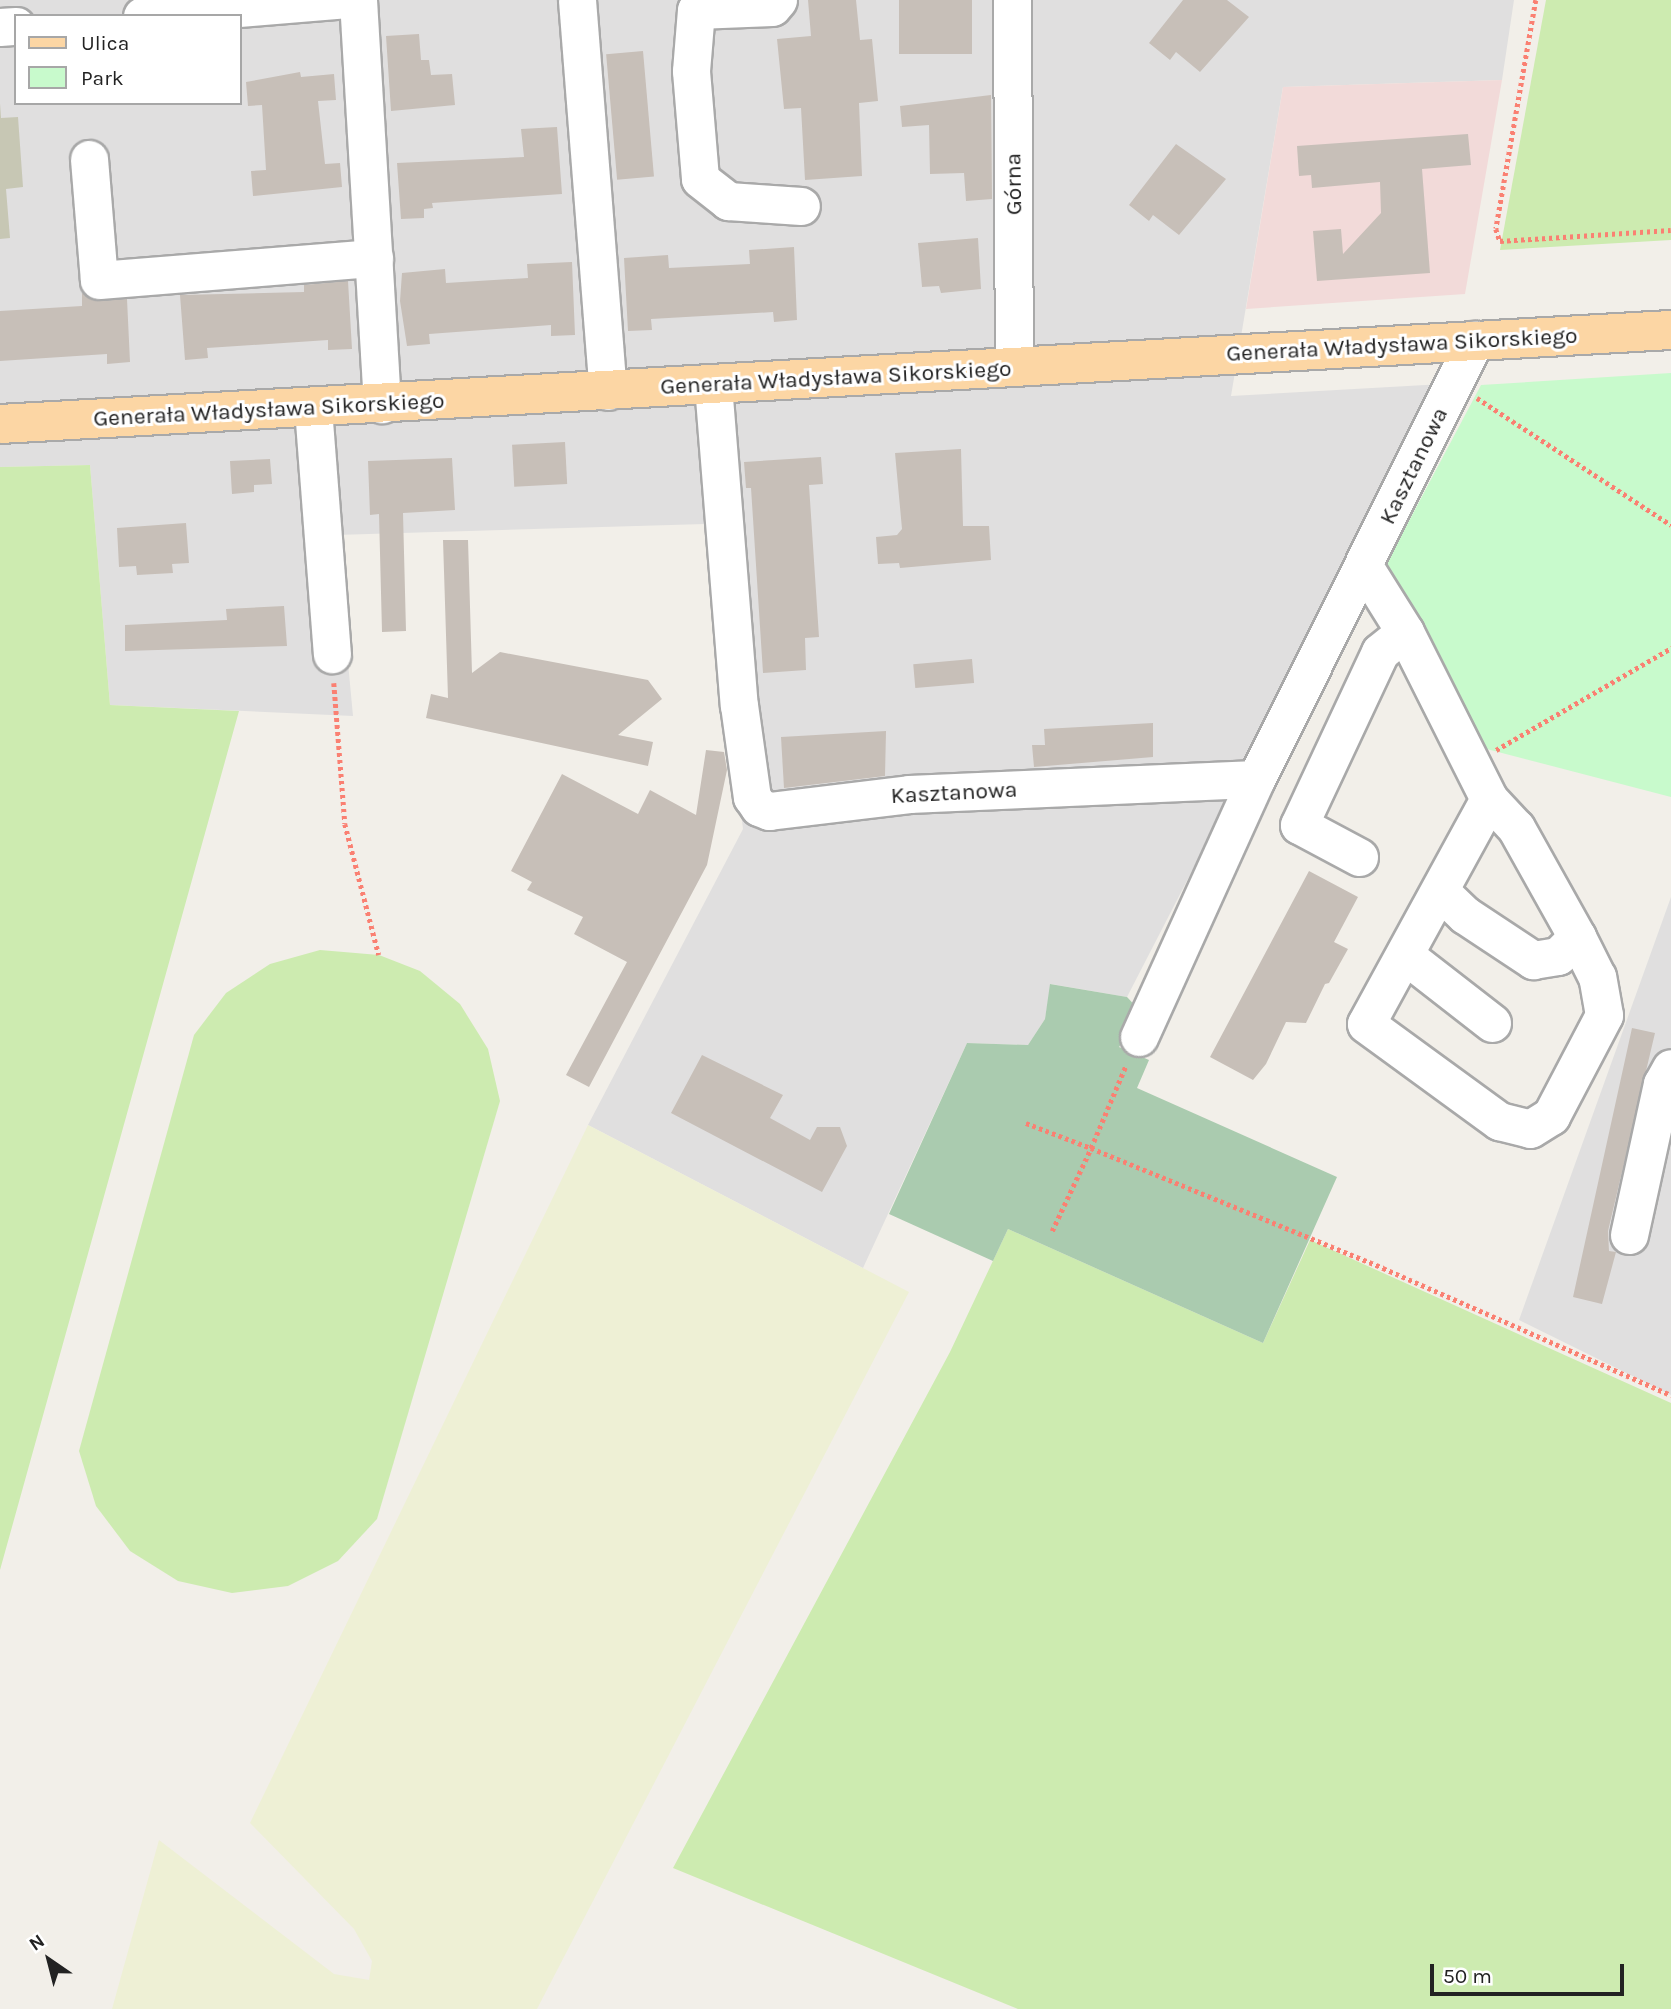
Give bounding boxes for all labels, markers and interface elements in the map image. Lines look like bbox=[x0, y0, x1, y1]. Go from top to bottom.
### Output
legend bbox=[14, 14, 242, 105]
text: Ulica bbox=[81, 31, 129, 55]
text: Park bbox=[81, 66, 124, 90]
street label: Górna bbox=[1000, 153, 1028, 215]
street label: Generała Władysława Sikorskiego bbox=[1226, 322, 1578, 368]
street label: Generała Władysława Sikorskiego bbox=[660, 355, 1012, 401]
street label: Generała Władysława Sikorskiego bbox=[93, 387, 445, 433]
street label: Kasztanowa bbox=[1374, 403, 1454, 529]
street label: Kasztanowa bbox=[890, 776, 1018, 810]
north arrow bbox=[14, 1925, 84, 1995]
text: N bbox=[25, 1930, 49, 1956]
scale bar bbox=[1433, 1950, 1627, 1994]
text: 50 m bbox=[1443, 1964, 1492, 1988]

